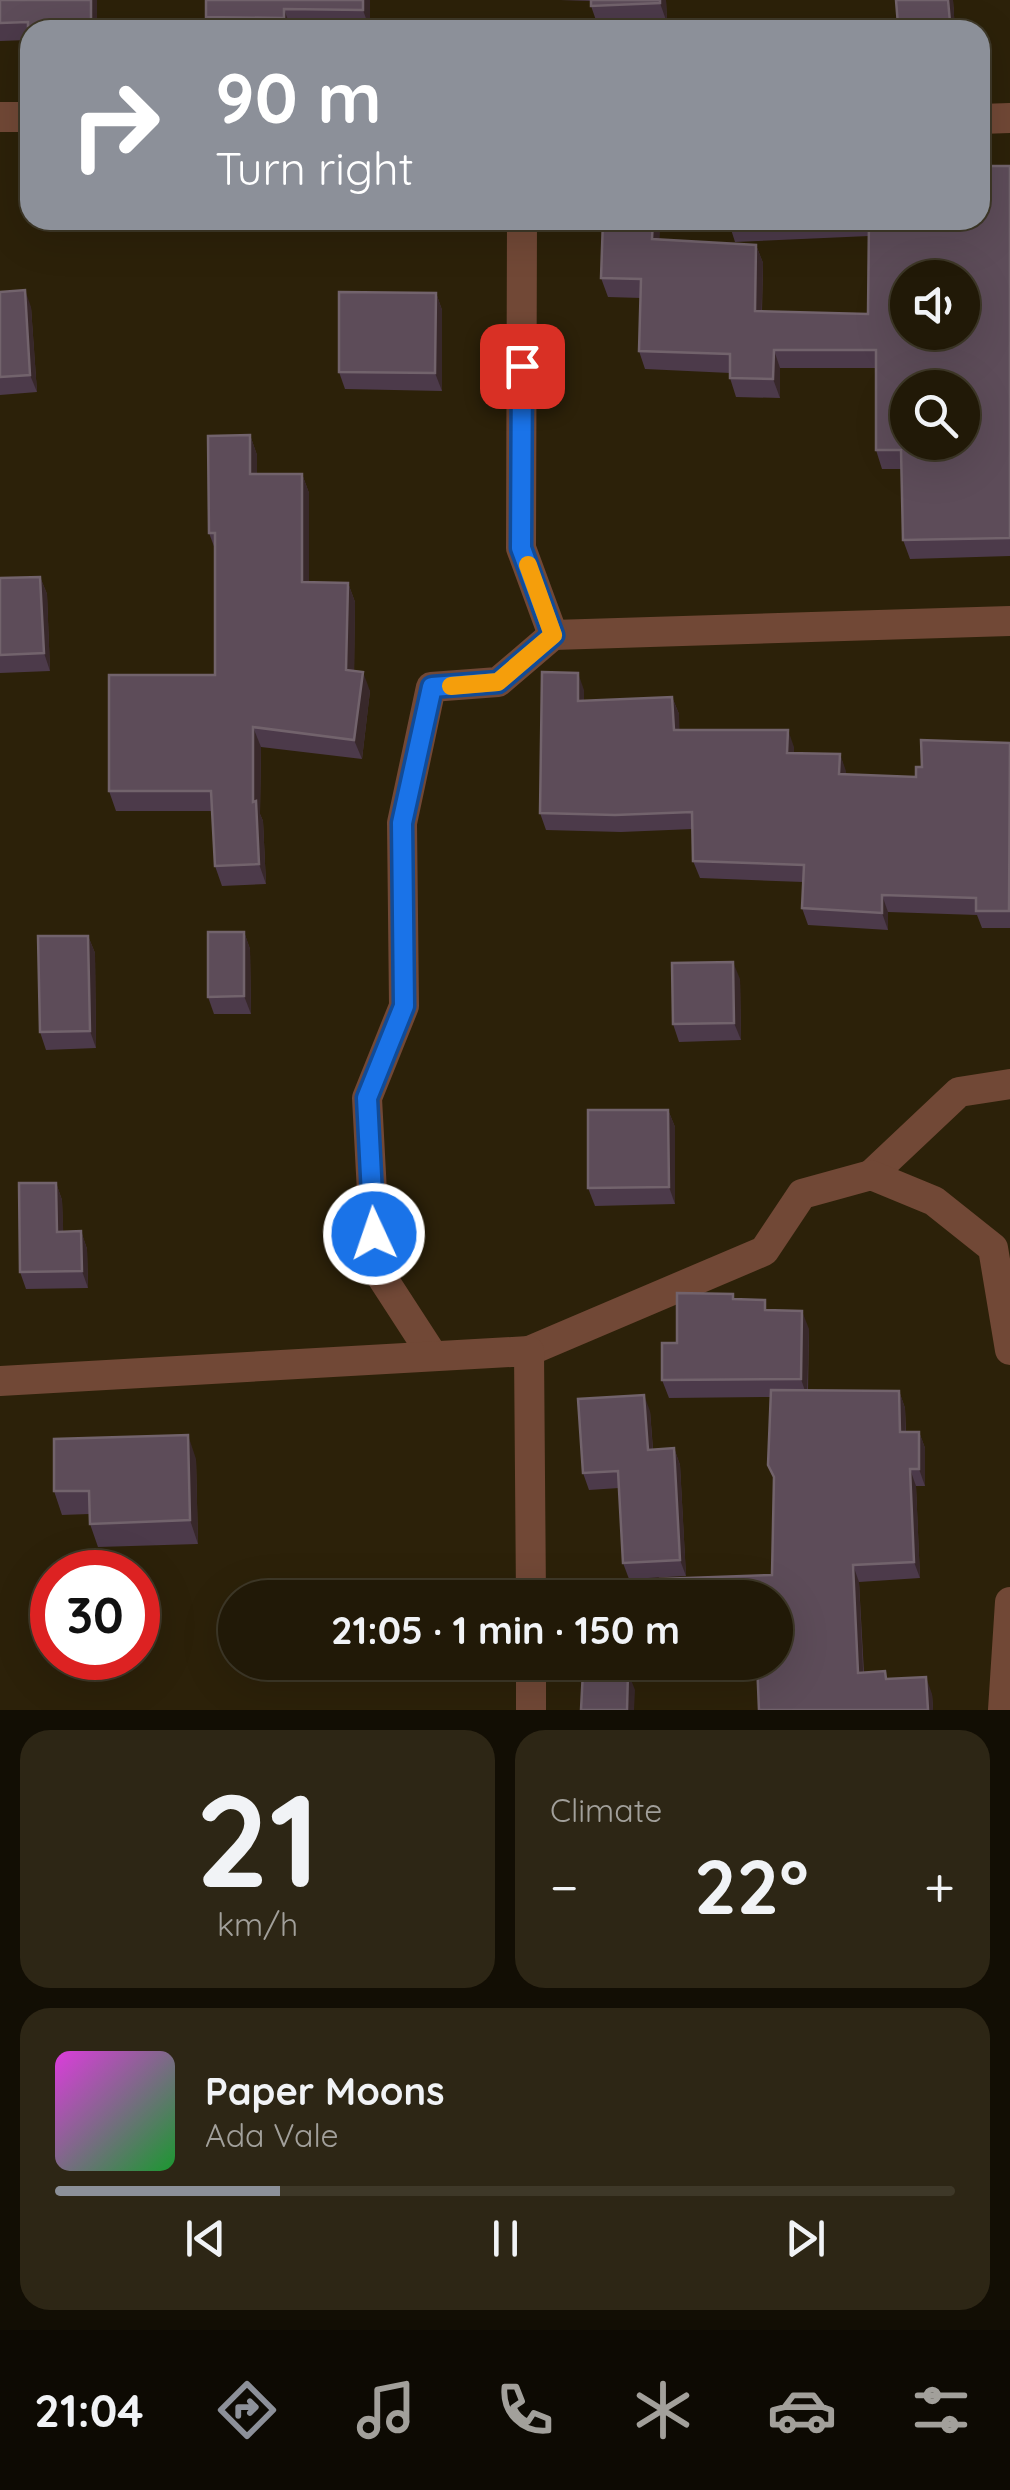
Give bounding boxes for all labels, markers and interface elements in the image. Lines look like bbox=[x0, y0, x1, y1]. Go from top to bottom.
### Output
text: 90 m bbox=[215, 53, 382, 141]
icon: right bbox=[50, 60, 180, 190]
text: Turn right bbox=[215, 140, 414, 196]
map controls bbox=[890, 260, 980, 460]
button: sound bbox=[890, 260, 980, 350]
pin bbox=[480, 324, 565, 409]
icon: arrive bbox=[495, 339, 550, 394]
button: search bbox=[890, 370, 980, 460]
position arrow bbox=[322, 1182, 426, 1286]
speed limit sign: 30 bbox=[30, 1550, 160, 1680]
text: 21:05 · 1 min · 150 m bbox=[331, 1606, 680, 1654]
text: 21 bbox=[195, 1757, 320, 1920]
text: Climate bbox=[550, 1790, 662, 1830]
text: 22° bbox=[694, 1839, 809, 1933]
text: − bbox=[550, 1852, 579, 1921]
text: + bbox=[924, 1852, 955, 1921]
text: km/h bbox=[217, 1904, 298, 1944]
text: Paper Moons bbox=[205, 2067, 445, 2115]
text: Ada Vale bbox=[205, 2115, 339, 2155]
icon: previous bbox=[178, 2211, 233, 2266]
icon: pause bbox=[478, 2211, 533, 2266]
icon: next bbox=[778, 2211, 833, 2266]
icon: directions bbox=[212, 2375, 282, 2445]
icon: music bbox=[351, 2375, 421, 2445]
icon: phone bbox=[490, 2375, 560, 2445]
icon: climate bbox=[628, 2375, 698, 2445]
icon: car bbox=[767, 2375, 837, 2445]
icon: filters bbox=[906, 2375, 976, 2445]
text: 21:04 bbox=[34, 2382, 144, 2438]

